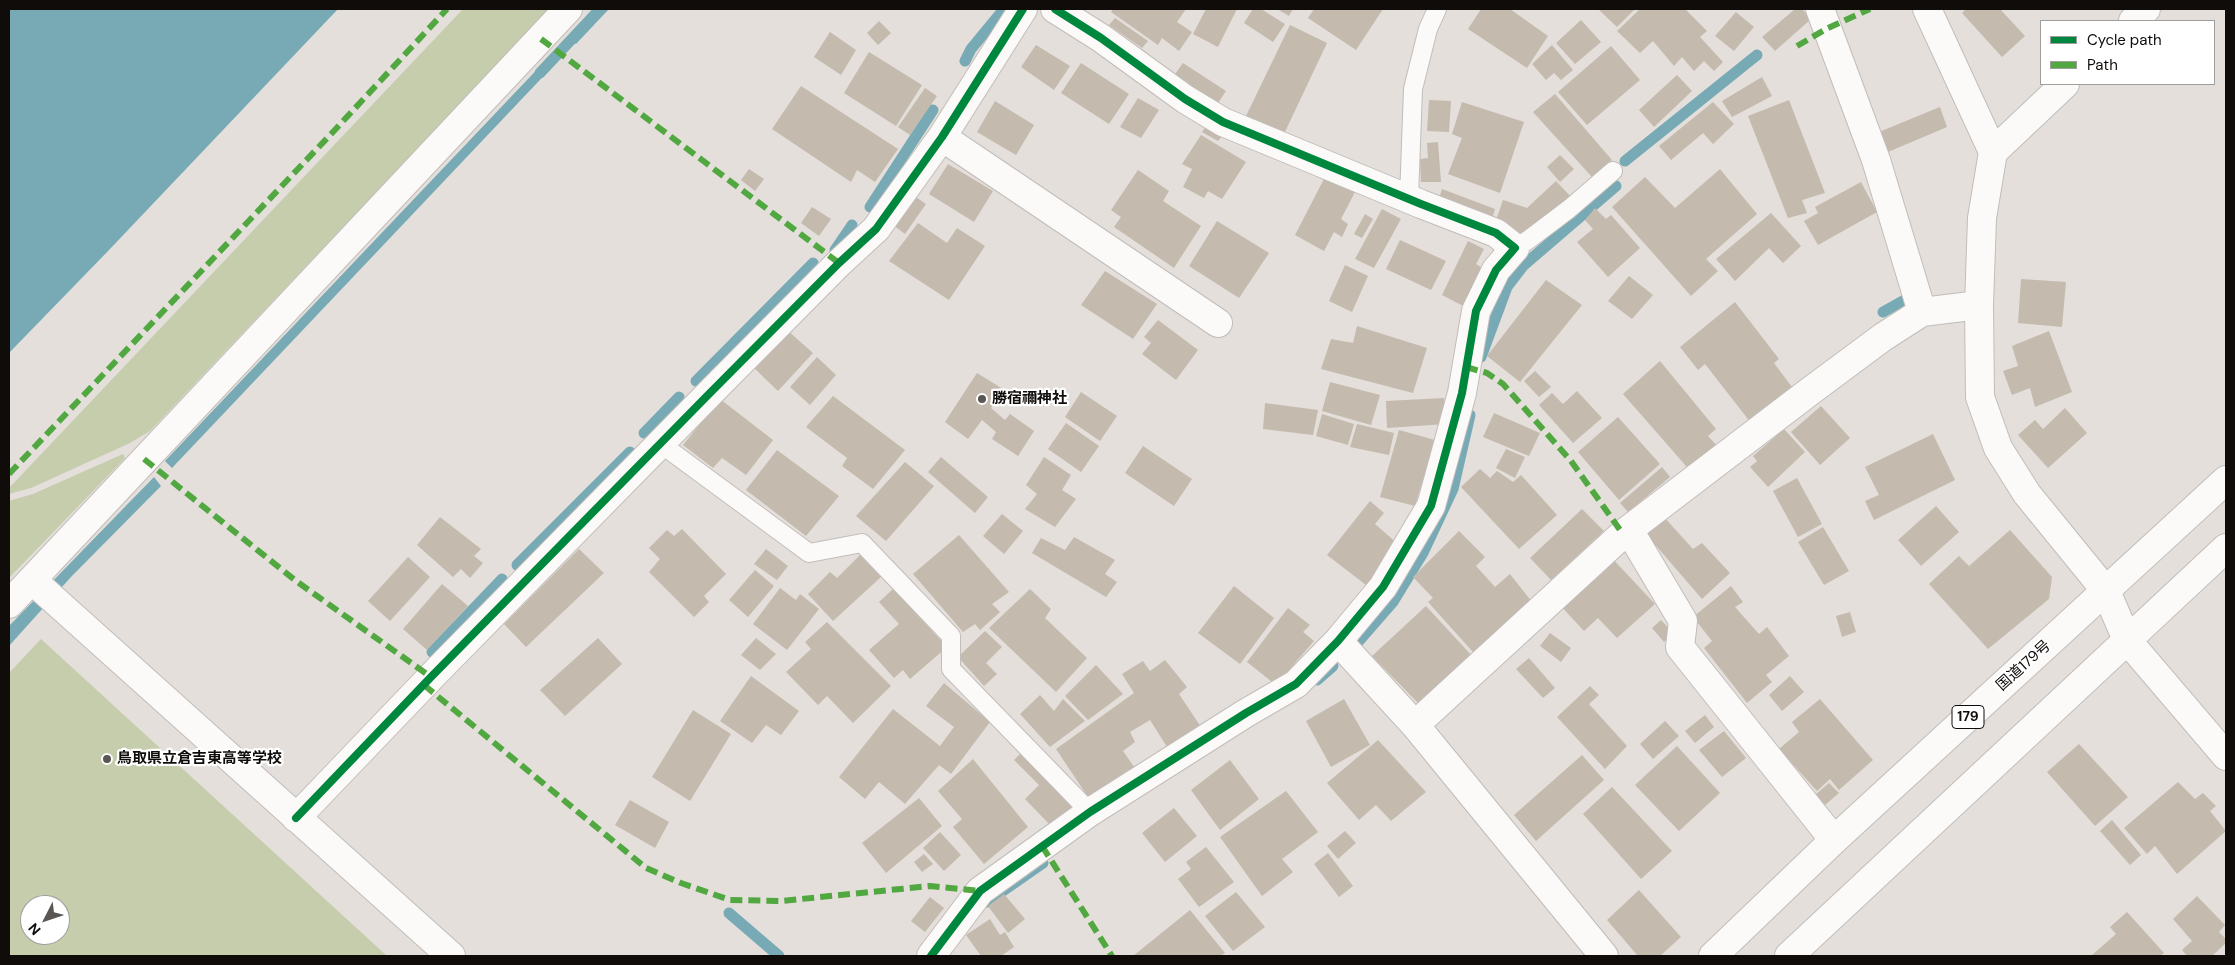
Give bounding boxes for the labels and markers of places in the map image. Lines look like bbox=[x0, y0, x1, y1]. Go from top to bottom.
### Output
place label: 勝宿禰神社 bbox=[992, 390, 1067, 408]
marker: 勝宿禰神社 bbox=[976, 393, 988, 405]
place label: 鳥取県立倉吉東高等学校 bbox=[117, 750, 282, 768]
marker: 鳥取県立倉吉東高等学校 bbox=[101, 753, 113, 765]

